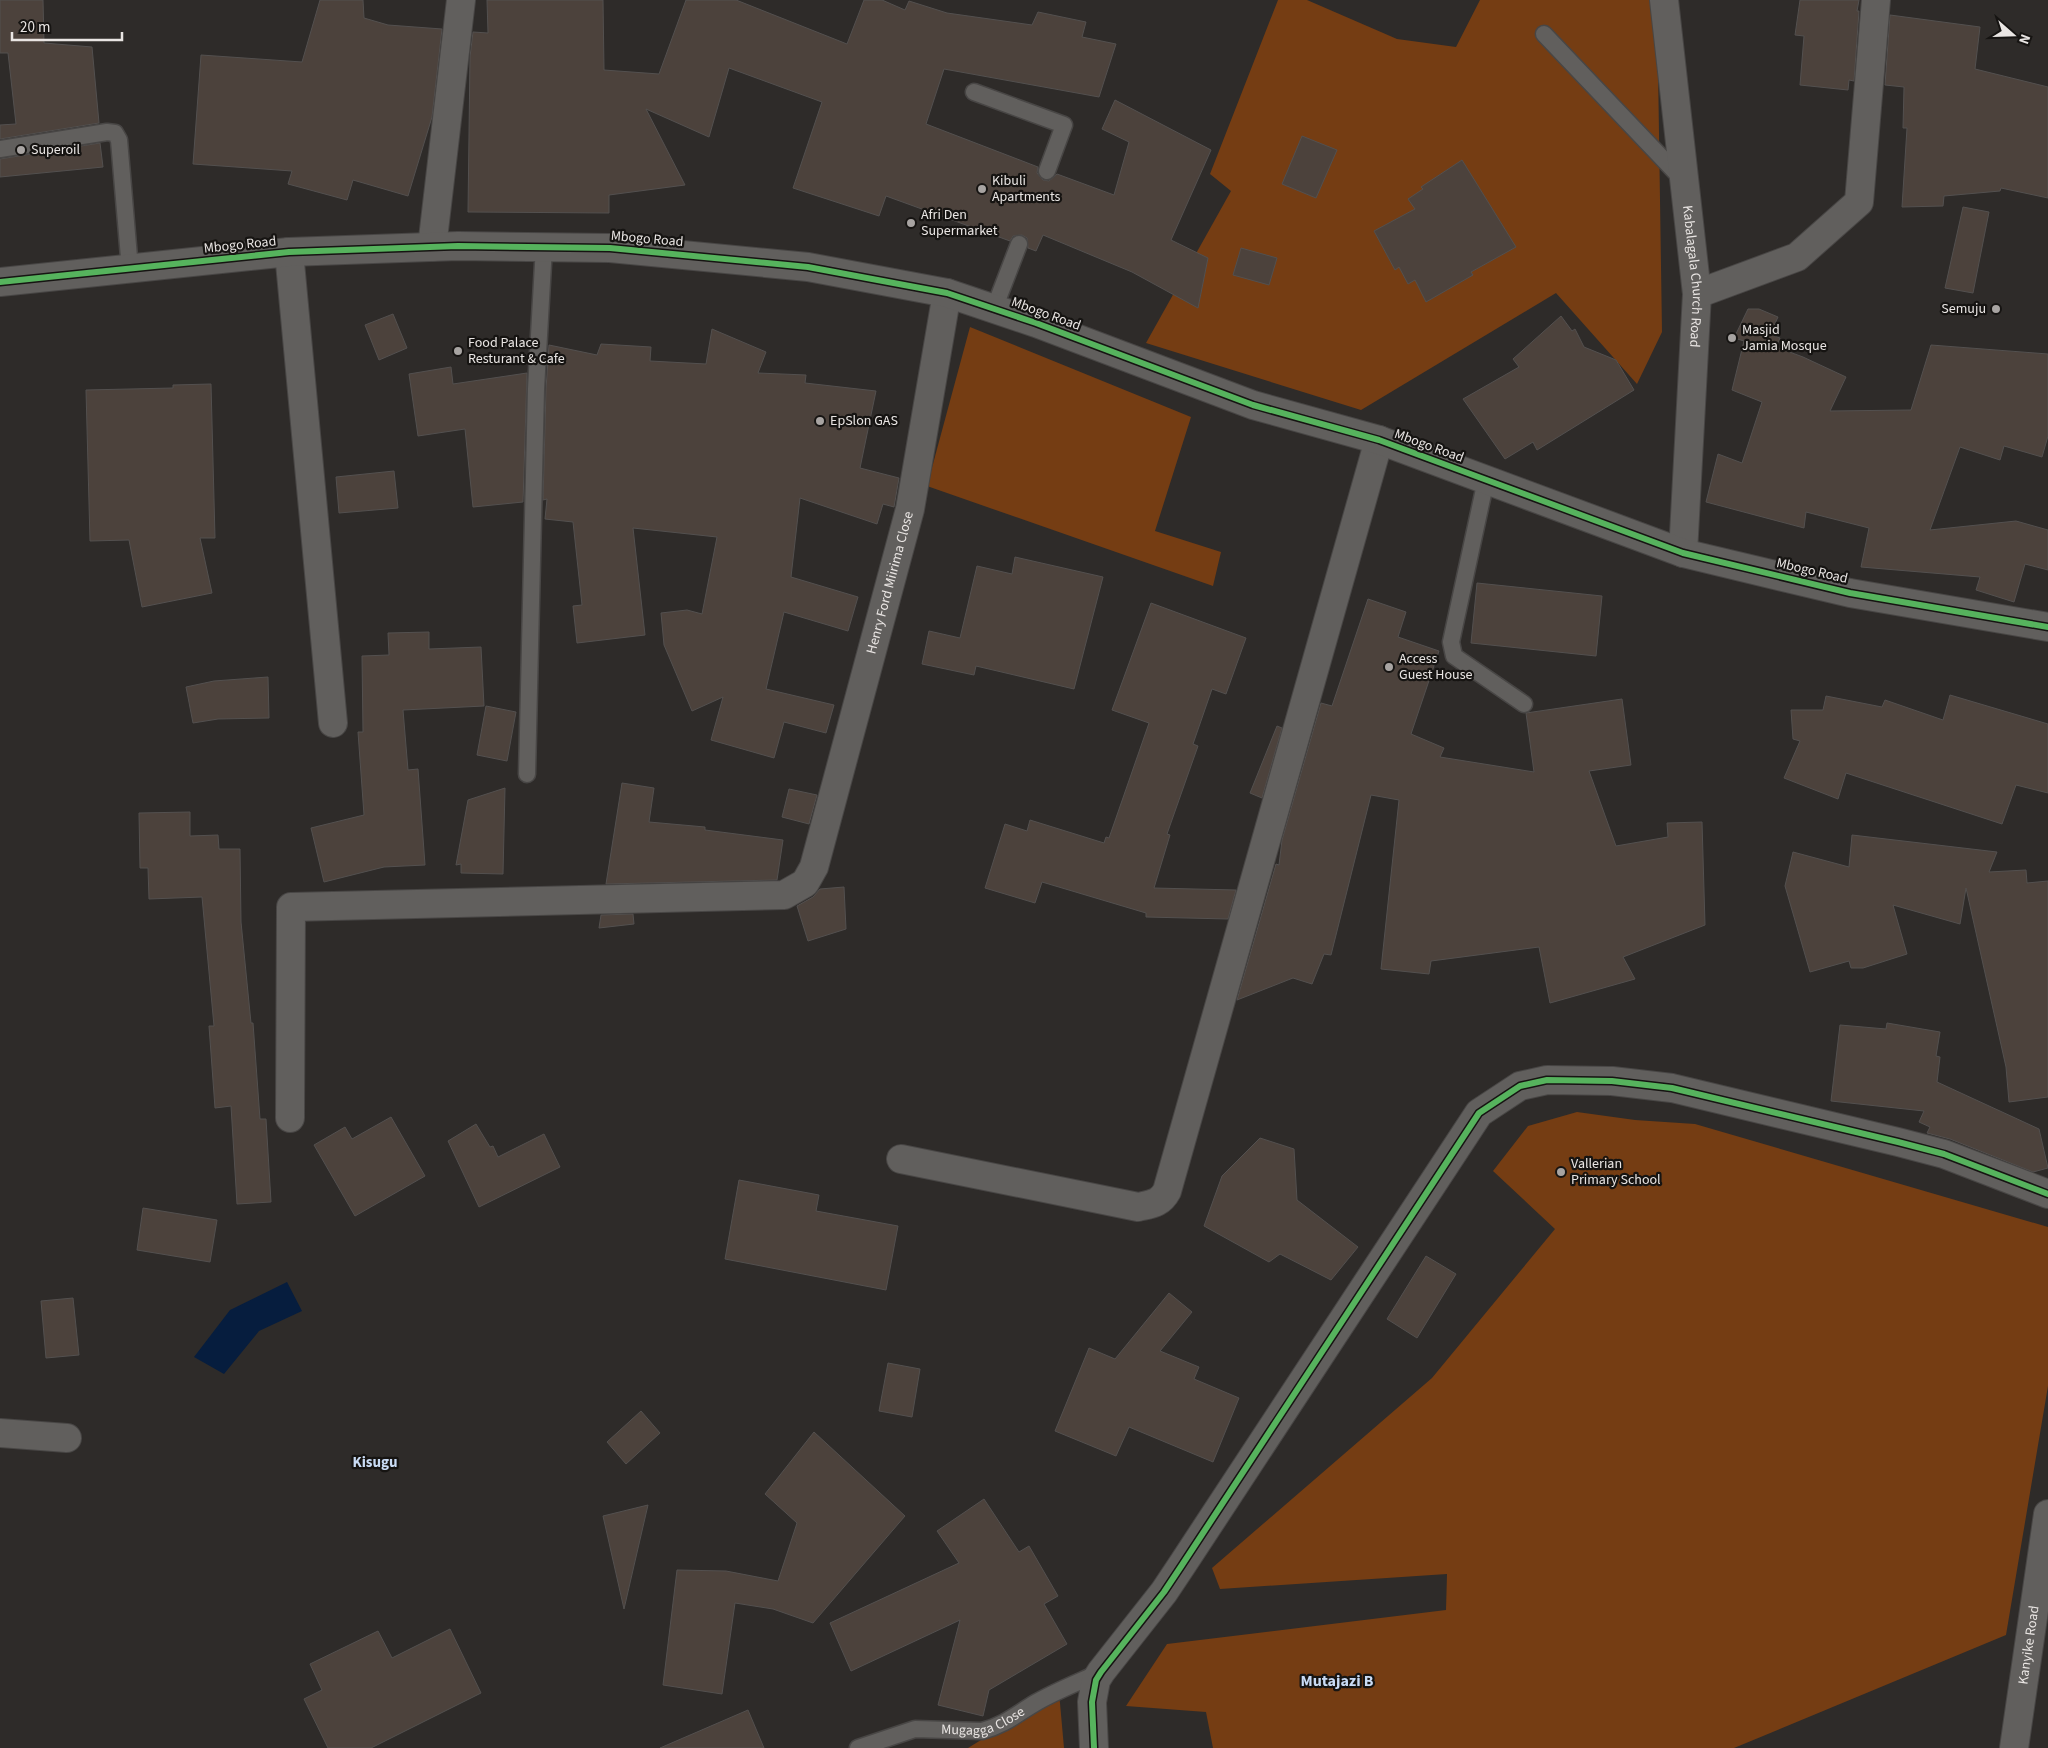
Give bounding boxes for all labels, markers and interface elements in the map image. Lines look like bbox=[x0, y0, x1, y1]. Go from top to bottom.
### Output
scale bar bbox=[12, 10, 122, 42]
north arrow bbox=[1988, 10, 2038, 60]
text: 20 m bbox=[20, 17, 50, 38]
text: N bbox=[2013, 31, 2035, 47]
place label: Superoil bbox=[31, 140, 81, 160]
marker: Superoil bbox=[15, 144, 27, 156]
place label: Kibuli Apartments bbox=[992, 171, 1061, 207]
marker: Kibuli Apartments bbox=[976, 183, 988, 195]
street label: Kabalagala Church Road bbox=[1677, 204, 1707, 348]
place label: Afri Den Supermarket bbox=[921, 205, 998, 241]
marker: Afri Den Supermarket bbox=[905, 217, 917, 229]
street label: Mbogo Road bbox=[610, 226, 684, 252]
street label: Mbogo Road bbox=[203, 231, 277, 259]
street label: Mbogo Road bbox=[1008, 292, 1084, 336]
place label: Semuju bbox=[1941, 299, 1986, 319]
marker: Semuju bbox=[1990, 303, 2002, 315]
place label: Masjid Jamia Mosque bbox=[1742, 320, 1827, 356]
marker: Masjid Jamia Mosque bbox=[1726, 332, 1738, 344]
place label: Food Palace Resturant & Cafe bbox=[468, 333, 565, 369]
marker: Food Palace Resturant & Cafe bbox=[452, 345, 464, 357]
place label: EpSlon GAS bbox=[830, 411, 898, 431]
marker: EpSlon GAS bbox=[814, 415, 826, 427]
street label: Mbogo Road bbox=[1391, 424, 1467, 468]
street label: Henry Ford Miirima Close bbox=[862, 509, 919, 656]
street label: Mbogo Road bbox=[1774, 553, 1850, 589]
place label: Access Guest House bbox=[1399, 649, 1473, 685]
marker: Access Guest House bbox=[1383, 661, 1395, 673]
place label: Vallerian Primary School bbox=[1571, 1154, 1661, 1190]
marker: Vallerian Primary School bbox=[1555, 1166, 1567, 1178]
district label: Kisugu bbox=[352, 1452, 398, 1473]
street label: Kanyike Road bbox=[2013, 1604, 2045, 1686]
district label: Mutajazi B bbox=[1300, 1670, 1374, 1692]
street label: Mugagga Close bbox=[941, 1702, 1029, 1741]

